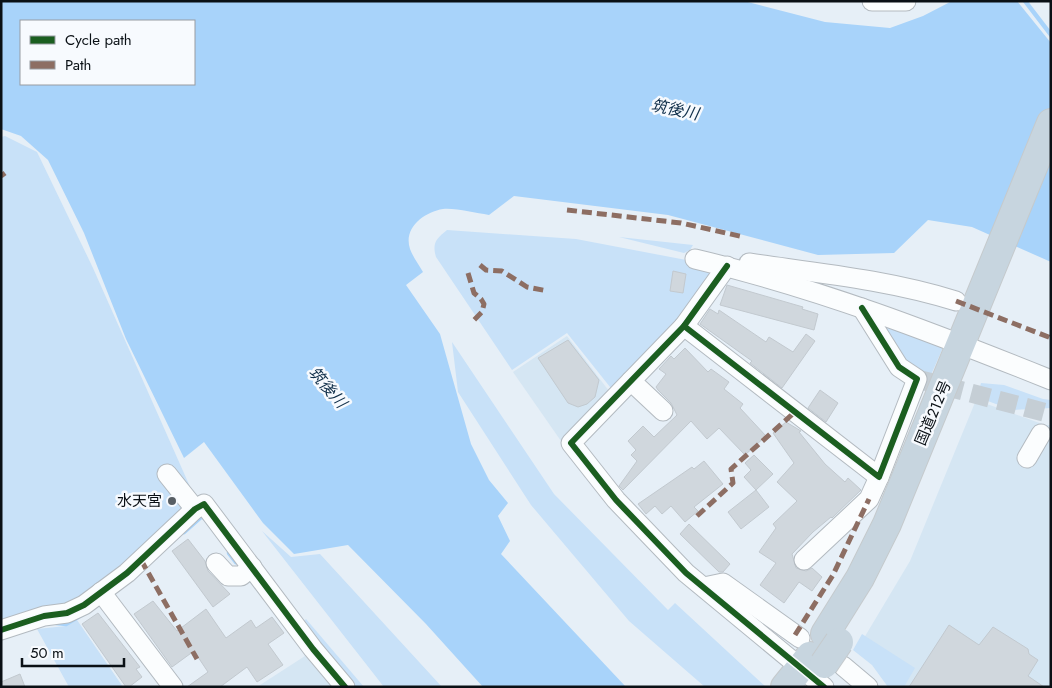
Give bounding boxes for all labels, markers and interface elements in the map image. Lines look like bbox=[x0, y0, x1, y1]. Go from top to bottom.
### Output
legend bbox=[20, 20, 195, 85]
text: Cycle path bbox=[65, 29, 132, 51]
text: Path bbox=[65, 54, 91, 76]
water label: 筑後川 bbox=[649, 94, 703, 126]
water label: 筑後川 bbox=[303, 362, 353, 414]
street label: 国道212号 bbox=[909, 377, 957, 449]
place label: 水天宮 bbox=[117, 490, 162, 512]
marker: 水天宮 bbox=[166, 495, 178, 507]
scale bar bbox=[22, 636, 125, 668]
text: 50 m bbox=[30, 642, 64, 664]

